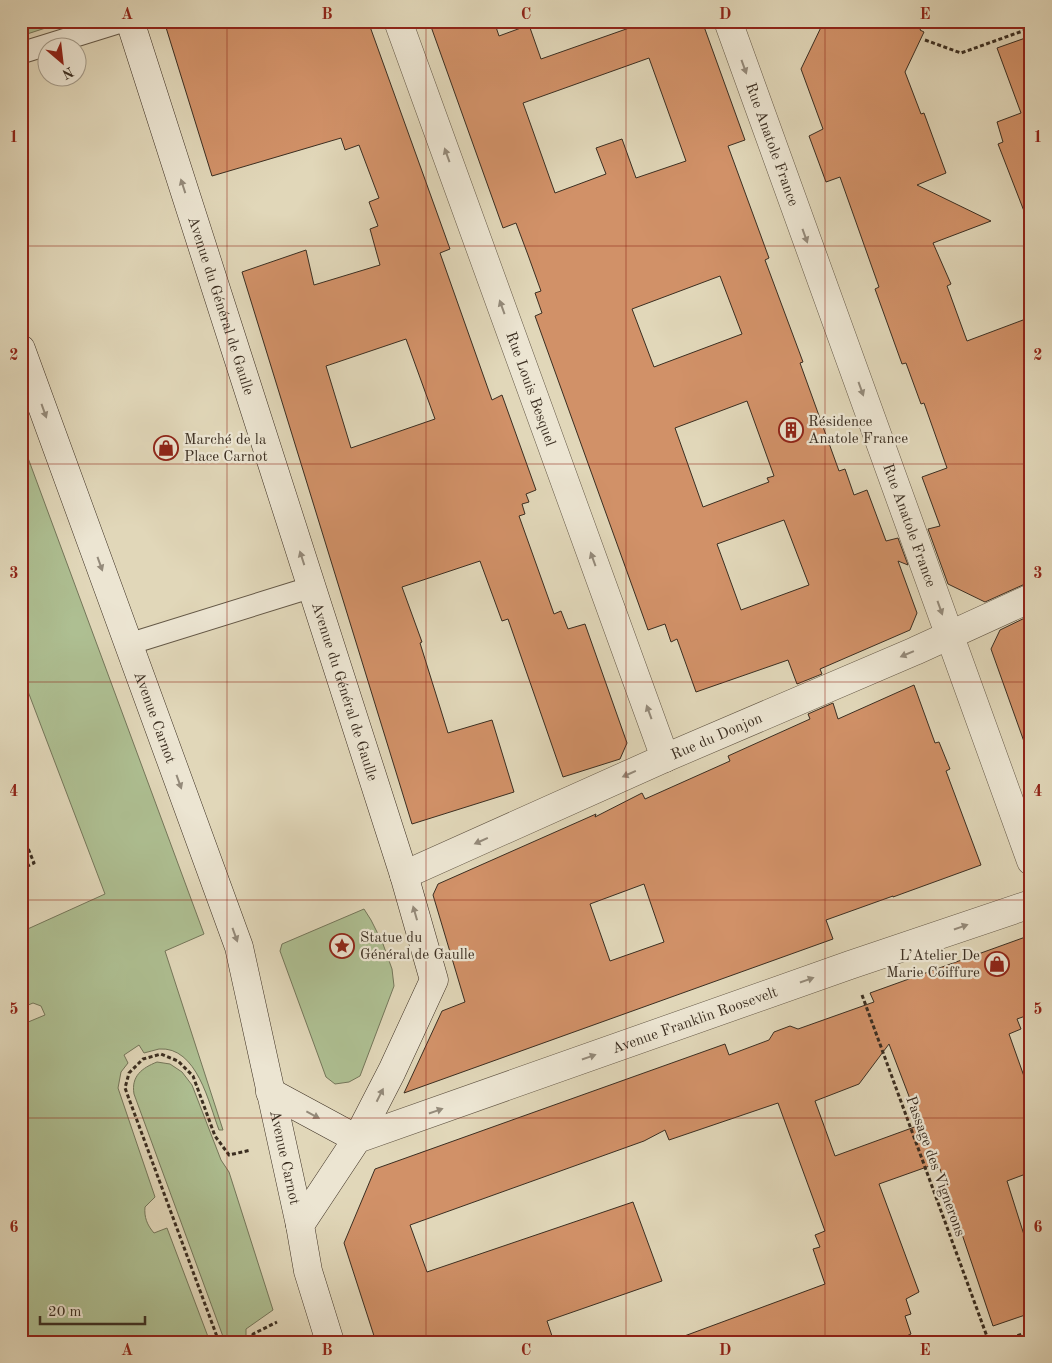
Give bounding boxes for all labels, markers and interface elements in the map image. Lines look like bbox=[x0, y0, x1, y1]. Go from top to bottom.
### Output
text: A bbox=[121, 7, 133, 23]
text: B bbox=[321, 7, 333, 23]
text: C bbox=[521, 7, 531, 23]
text: D bbox=[719, 7, 731, 23]
text: E bbox=[919, 7, 931, 23]
north arrow bbox=[38, 38, 88, 88]
one-way arrow bbox=[740, 60, 748, 75]
text: N bbox=[59, 64, 76, 81]
street label: Rue Anatole France bbox=[742, 81, 800, 209]
text: 1 bbox=[9, 130, 19, 146]
text: 1 bbox=[1033, 130, 1043, 146]
one-way arrow bbox=[443, 147, 450, 162]
one-way arrow bbox=[179, 179, 187, 194]
street label: Avenue du Général de Gaulle bbox=[184, 215, 256, 397]
one-way arrow bbox=[802, 229, 809, 244]
one-way arrow bbox=[498, 300, 505, 315]
street label: Rue Louis Besquel bbox=[502, 330, 557, 448]
text: 2 bbox=[9, 348, 19, 364]
text: 2 bbox=[1033, 348, 1043, 364]
one-way arrow bbox=[857, 382, 865, 397]
one-way arrow bbox=[40, 404, 48, 419]
place label: Résidence Anatole France bbox=[808, 415, 908, 447]
building icon: Résidence Anatole France bbox=[778, 417, 804, 443]
place label: Marché de la Place Carnot bbox=[184, 433, 268, 465]
shop icon: Marché de la Place Carnot bbox=[153, 435, 179, 461]
street label: Rue Anatole France bbox=[879, 462, 938, 590]
one-way arrow bbox=[298, 550, 305, 565]
one-way arrow bbox=[589, 551, 597, 566]
one-way arrow bbox=[96, 557, 104, 572]
text: 3 bbox=[9, 566, 19, 582]
text: 3 bbox=[1033, 566, 1043, 582]
street label: Avenue du Général de Gaulle bbox=[308, 601, 379, 783]
one-way arrow bbox=[936, 601, 944, 616]
one-way arrow bbox=[900, 651, 914, 659]
street label: Avenue Carnot bbox=[130, 670, 177, 766]
one-way arrow bbox=[645, 704, 652, 719]
street label: Rue du Donjon bbox=[669, 711, 765, 763]
one-way arrow bbox=[622, 770, 636, 778]
one-way arrow bbox=[176, 775, 183, 790]
text: 4 bbox=[9, 784, 19, 800]
text: 4 bbox=[1033, 784, 1043, 800]
one-way arrow bbox=[474, 837, 488, 845]
one-way arrow bbox=[411, 905, 419, 920]
one-way arrow bbox=[954, 923, 969, 931]
one-way arrow bbox=[231, 928, 239, 943]
place label: Statue du Général de Gaulle bbox=[360, 931, 475, 963]
place icon: Statue du Général de Gaulle bbox=[329, 933, 355, 959]
place label: L’Atelier De Marie Coiffure bbox=[886, 949, 980, 981]
shop icon: L’Atelier De Marie Coiffure bbox=[984, 951, 1010, 977]
one-way arrow bbox=[800, 976, 815, 983]
street label: Avenue Franklin Roosevelt bbox=[610, 985, 780, 1057]
text: 5 bbox=[9, 1002, 19, 1018]
text: 5 bbox=[1033, 1002, 1043, 1018]
one-way arrow bbox=[582, 1053, 597, 1061]
one-way arrow bbox=[375, 1089, 384, 1102]
street label: Passage des Vignerons bbox=[902, 1094, 967, 1239]
one-way arrow bbox=[429, 1107, 444, 1115]
street label: Avenue Carnot bbox=[266, 1109, 301, 1206]
one-way arrow bbox=[306, 1111, 320, 1119]
text: 6 bbox=[9, 1220, 19, 1236]
text: 6 bbox=[1033, 1220, 1043, 1236]
scale bar bbox=[40, 1293, 145, 1325]
text: 20 m bbox=[48, 1305, 82, 1320]
text: A bbox=[121, 1343, 133, 1359]
text: B bbox=[321, 1343, 333, 1359]
text: C bbox=[521, 1343, 531, 1359]
text: D bbox=[719, 1343, 731, 1359]
text: E bbox=[919, 1343, 931, 1359]

